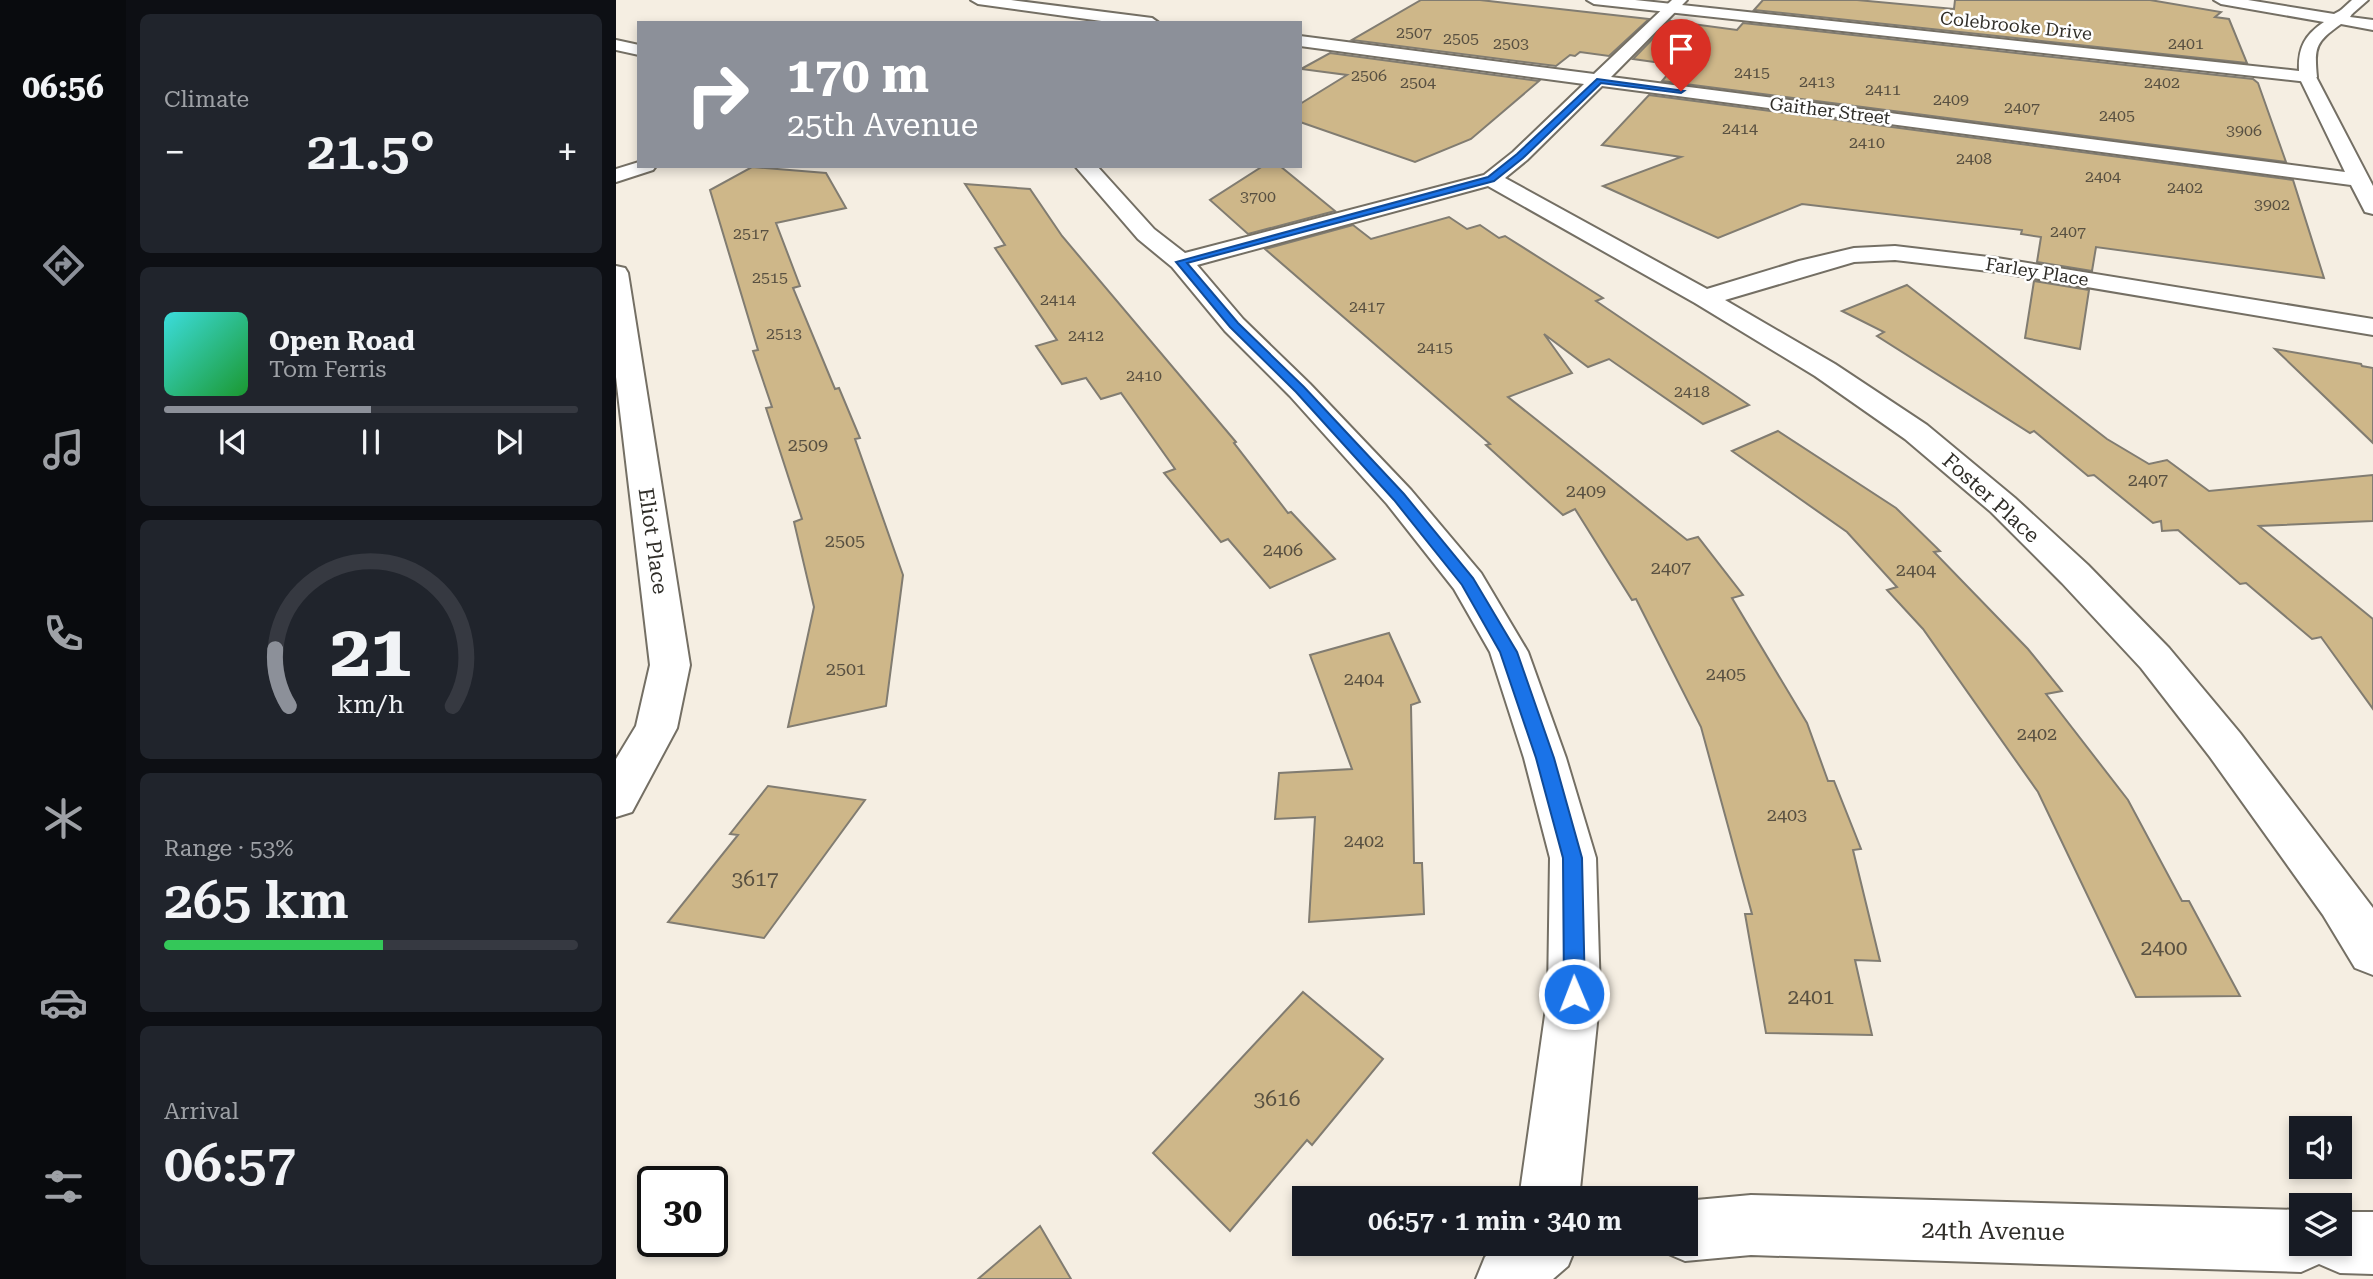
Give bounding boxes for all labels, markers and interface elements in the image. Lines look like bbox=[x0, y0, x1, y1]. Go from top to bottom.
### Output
street label: Colebrooke Drive bbox=[1939, 7, 2093, 44]
pin bbox=[1651, 19, 1711, 91]
house number: 2507 bbox=[1396, 23, 1432, 42]
house number: 2505 bbox=[1443, 29, 1479, 48]
icon: arrive bbox=[1662, 30, 1700, 68]
house number: 2503 bbox=[1493, 34, 1529, 53]
house number: 2401 bbox=[2168, 34, 2204, 53]
text: 170 m bbox=[787, 47, 929, 104]
icon: right bbox=[672, 49, 763, 140]
house number: 2415 bbox=[1734, 63, 1770, 82]
house number: 2506 bbox=[1351, 66, 1387, 85]
text: 06:56 bbox=[22, 68, 104, 106]
house number: 2413 bbox=[1799, 72, 1835, 91]
house number: 2504 bbox=[1400, 73, 1436, 92]
house number: 2402 bbox=[2144, 73, 2180, 92]
house number: 2411 bbox=[1865, 80, 1901, 99]
text: Climate bbox=[164, 86, 249, 113]
house number: 2409 bbox=[1933, 90, 1969, 109]
street label: Gaither Street bbox=[1768, 93, 1892, 128]
house number: 2407 bbox=[2004, 98, 2040, 117]
text: 25th Avenue bbox=[787, 106, 978, 144]
house number: 2405 bbox=[2099, 106, 2135, 125]
house number: 2414 bbox=[1722, 119, 1758, 138]
text: 21.5° bbox=[307, 121, 435, 182]
house number: 3906 bbox=[2226, 121, 2262, 140]
text: − bbox=[164, 130, 185, 174]
text: + bbox=[557, 130, 578, 174]
house number: 2410 bbox=[1849, 133, 1885, 152]
house number: 2408 bbox=[1956, 149, 1992, 168]
house number: 2404 bbox=[2085, 167, 2121, 186]
house number: 2402 bbox=[2167, 178, 2203, 197]
house number: 3700 bbox=[1240, 187, 1276, 206]
house number: 3902 bbox=[2254, 195, 2290, 214]
house number: 2407 bbox=[2050, 222, 2086, 241]
house number: 2517 bbox=[733, 224, 769, 243]
icon: directions bbox=[39, 241, 88, 290]
street label: Farley Place bbox=[1984, 253, 2090, 290]
house number: 2515 bbox=[752, 268, 788, 287]
house number: 2414 bbox=[1040, 290, 1076, 309]
house number: 2417 bbox=[1349, 297, 1385, 316]
house number: 2513 bbox=[766, 324, 802, 343]
text: Open Road bbox=[269, 326, 415, 356]
house number: 2412 bbox=[1068, 326, 1104, 345]
house number: 2415 bbox=[1417, 338, 1453, 357]
text: Tom Ferris bbox=[269, 356, 386, 383]
house number: 2410 bbox=[1126, 366, 1162, 385]
house number: 2418 bbox=[1674, 382, 1710, 401]
icon: previous bbox=[214, 423, 252, 461]
icon: pause bbox=[352, 423, 390, 461]
icon: next bbox=[490, 423, 528, 461]
icon: music bbox=[39, 425, 88, 474]
house number: 2509 bbox=[788, 434, 828, 455]
street label: Foster Place bbox=[1938, 448, 2044, 548]
house number: 2407 bbox=[2128, 469, 2168, 490]
house number: 2409 bbox=[1566, 480, 1606, 501]
street label: Eliot Place bbox=[634, 486, 672, 596]
house number: 2505 bbox=[825, 530, 865, 551]
house number: 2406 bbox=[1263, 539, 1303, 560]
house number: 2407 bbox=[1651, 557, 1691, 578]
house number: 2404 bbox=[1896, 559, 1936, 580]
icon: phone bbox=[39, 609, 88, 658]
text: 21 bbox=[330, 609, 412, 694]
house number: 2501 bbox=[826, 658, 866, 679]
house number: 2405 bbox=[1706, 663, 1746, 684]
house number: 2404 bbox=[1344, 668, 1384, 689]
text: km/h bbox=[338, 689, 404, 718]
house number: 2402 bbox=[2017, 723, 2057, 744]
icon: climate bbox=[39, 794, 88, 843]
house number: 2403 bbox=[1767, 804, 1807, 825]
house number: 2402 bbox=[1344, 830, 1384, 851]
text: Range · 53% bbox=[164, 835, 293, 862]
house number: 3617 bbox=[731, 867, 779, 891]
text: 265 km bbox=[164, 870, 349, 931]
house number: 2400 bbox=[2140, 936, 2188, 960]
position arrow bbox=[1537, 957, 1611, 1031]
icon: car bbox=[39, 978, 88, 1027]
house number: 2401 bbox=[1787, 985, 1835, 1009]
house number: 3616 bbox=[1253, 1087, 1301, 1111]
text: Arrival bbox=[164, 1098, 239, 1125]
map controls bbox=[2289, 1116, 2352, 1256]
button: sound bbox=[2289, 1116, 2352, 1179]
text: 06:57 bbox=[164, 1133, 296, 1194]
icon: filters bbox=[39, 1162, 88, 1211]
speed limit sign: 30 bbox=[637, 1166, 728, 1257]
button: layers bbox=[2289, 1193, 2352, 1256]
text: 06:57 · 1 min · 340 m bbox=[1368, 1206, 1622, 1236]
street label: 24th Avenue bbox=[1921, 1216, 2065, 1246]

